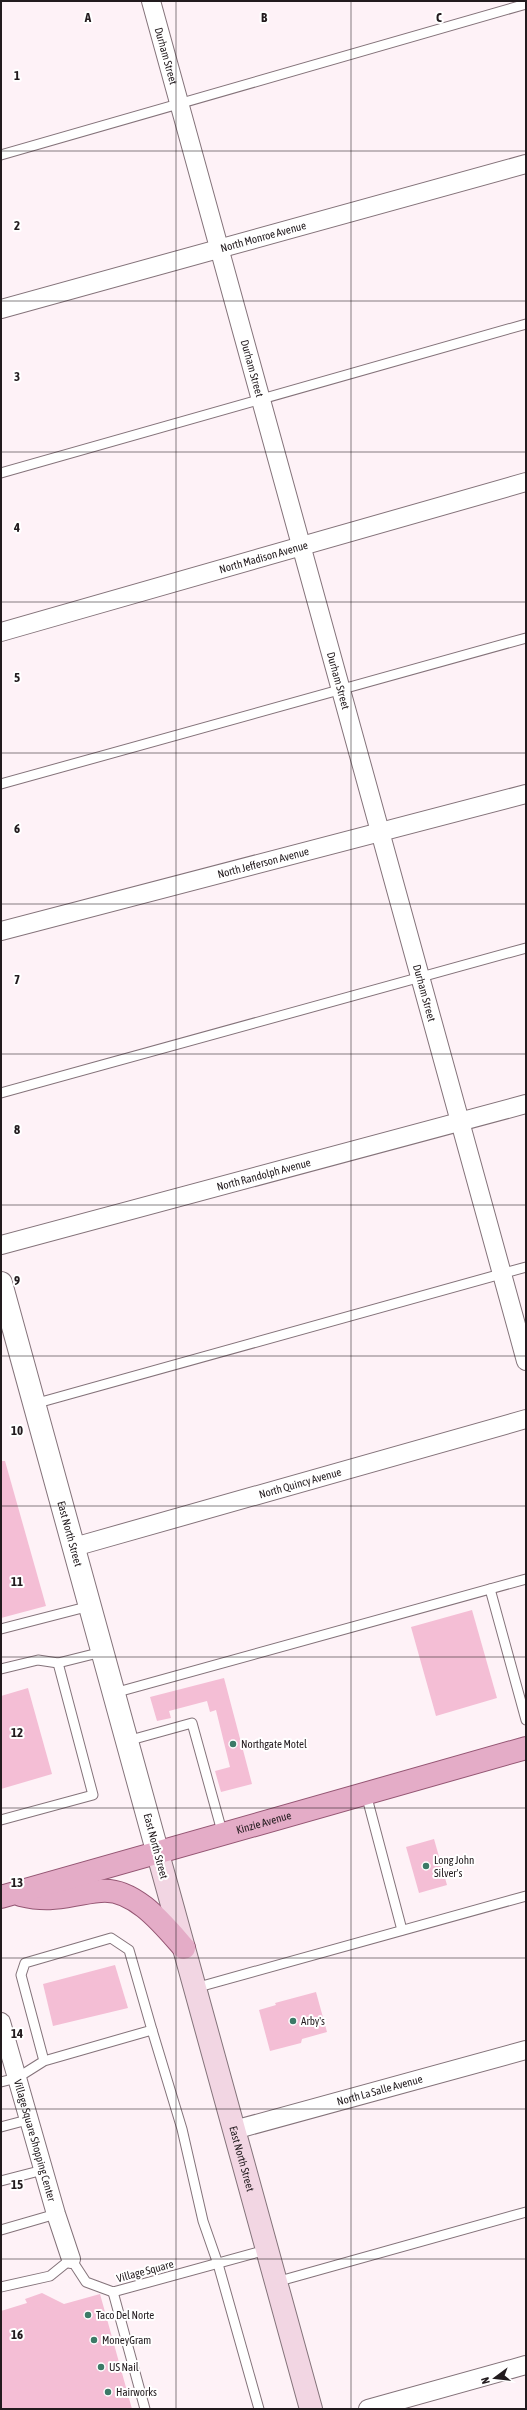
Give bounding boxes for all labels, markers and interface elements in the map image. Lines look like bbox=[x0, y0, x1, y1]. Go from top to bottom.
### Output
text: A bbox=[84, 10, 92, 25]
text: B bbox=[261, 10, 268, 25]
text: C bbox=[436, 10, 442, 25]
street label: Durham Street bbox=[153, 26, 180, 86]
text: 1 bbox=[14, 68, 20, 83]
text: 2 bbox=[14, 218, 20, 233]
street label: North Monroe Avenue bbox=[219, 219, 307, 254]
street label: Durham Street bbox=[239, 338, 266, 398]
text: 3 bbox=[14, 369, 20, 384]
text: 4 bbox=[13, 520, 20, 535]
street label: North Madison Avenue bbox=[218, 539, 309, 575]
street label: Durham Street bbox=[325, 651, 352, 711]
text: 5 bbox=[14, 670, 20, 685]
text: 6 bbox=[14, 821, 20, 836]
street label: North Jefferson Avenue bbox=[216, 845, 310, 880]
street label: Durham Street bbox=[411, 963, 438, 1023]
text: 7 bbox=[14, 972, 20, 987]
text: 8 bbox=[14, 1122, 20, 1137]
street label: North Randolph Avenue bbox=[215, 1156, 312, 1193]
text: 9 bbox=[14, 1273, 20, 1288]
text: 10 bbox=[11, 1423, 23, 1438]
street label: North Quincy Avenue bbox=[258, 1466, 343, 1500]
street label: East North Street bbox=[55, 1500, 85, 1568]
text: 11 bbox=[11, 1574, 23, 1589]
text: 12 bbox=[11, 1725, 23, 1740]
place label: Northgate Motel bbox=[241, 1738, 307, 1750]
marker: Northgate Motel bbox=[228, 1739, 238, 1749]
street label: Kinzie Avenue bbox=[235, 1809, 293, 1836]
street label: East North Street bbox=[141, 1812, 171, 1880]
place label: Long John Silver's bbox=[434, 1854, 474, 1879]
marker: Long John Silver's bbox=[421, 1861, 431, 1871]
text: 13 bbox=[11, 1875, 23, 1890]
place label: Arby's bbox=[301, 2015, 325, 2027]
marker: Arby's bbox=[288, 2016, 298, 2026]
text: 14 bbox=[11, 2026, 23, 2041]
street label: North La Salle Avenue bbox=[335, 2073, 424, 2108]
street label: Village Square Shopping Center bbox=[12, 2078, 58, 2203]
street label: East North Street bbox=[227, 2125, 257, 2193]
text: 15 bbox=[11, 2177, 23, 2192]
street label: Village Square bbox=[115, 2258, 175, 2284]
place label: Taco Del Norte bbox=[96, 2309, 154, 2321]
marker: Taco Del Norte bbox=[83, 2310, 93, 2320]
text: 16 bbox=[11, 2327, 23, 2342]
place label: MoneyGram bbox=[102, 2334, 151, 2346]
marker: MoneyGram bbox=[89, 2335, 99, 2345]
north arrow bbox=[475, 2358, 515, 2398]
place label: US Nail bbox=[109, 2361, 139, 2373]
marker: US Nail bbox=[96, 2362, 106, 2372]
text: N bbox=[479, 2376, 492, 2385]
place label: Hairworks bbox=[116, 2386, 157, 2398]
marker: Hairworks bbox=[103, 2387, 113, 2397]

